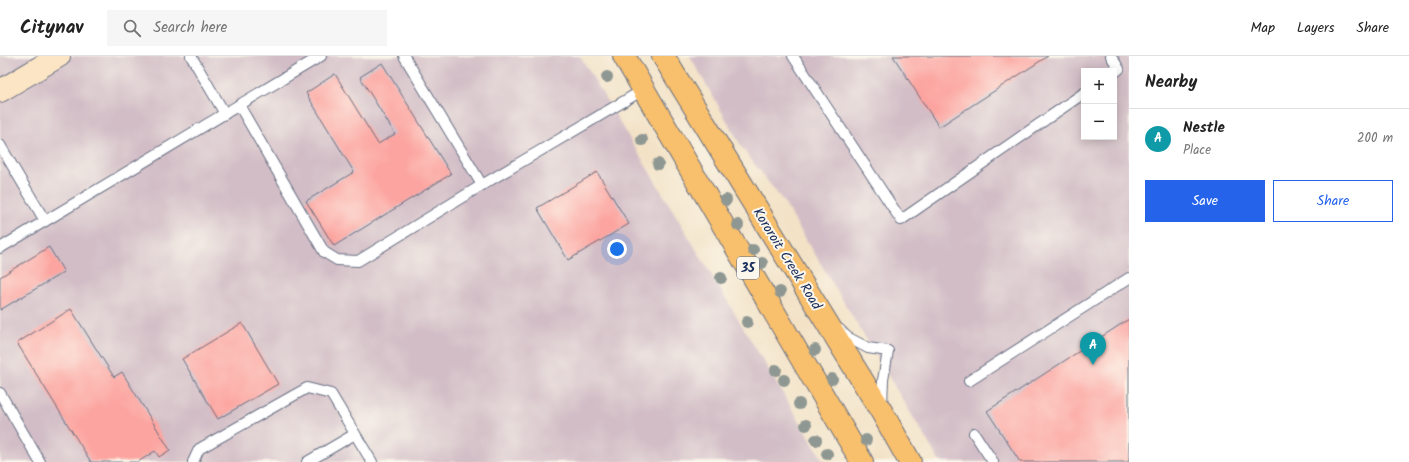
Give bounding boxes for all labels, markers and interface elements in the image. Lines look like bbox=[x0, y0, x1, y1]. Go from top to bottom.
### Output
search box bbox=[107, 10, 387, 46]
text: Citynav bbox=[20, 13, 83, 43]
text: Search here bbox=[153, 16, 227, 40]
icon: search bbox=[121, 17, 143, 39]
text: Map bbox=[1251, 17, 1275, 39]
text: Layers bbox=[1297, 17, 1335, 39]
text: Share bbox=[1357, 17, 1389, 39]
map controls bbox=[1081, 68, 1117, 140]
button: + bbox=[1081, 68, 1117, 104]
text: Nearby bbox=[1145, 69, 1197, 96]
button: − bbox=[1081, 104, 1117, 140]
text: Nestle bbox=[1183, 116, 1225, 140]
text: A bbox=[1154, 128, 1162, 149]
text: 200 m bbox=[1357, 128, 1393, 149]
text: Place bbox=[1183, 140, 1211, 161]
button: Save bbox=[1145, 180, 1265, 222]
button: Share bbox=[1273, 180, 1393, 222]
street label: Kororoit Creek Road bbox=[747, 204, 828, 315]
your location bbox=[607, 239, 627, 259]
road number: 35 bbox=[737, 257, 759, 279]
pin: A bbox=[1080, 332, 1106, 365]

